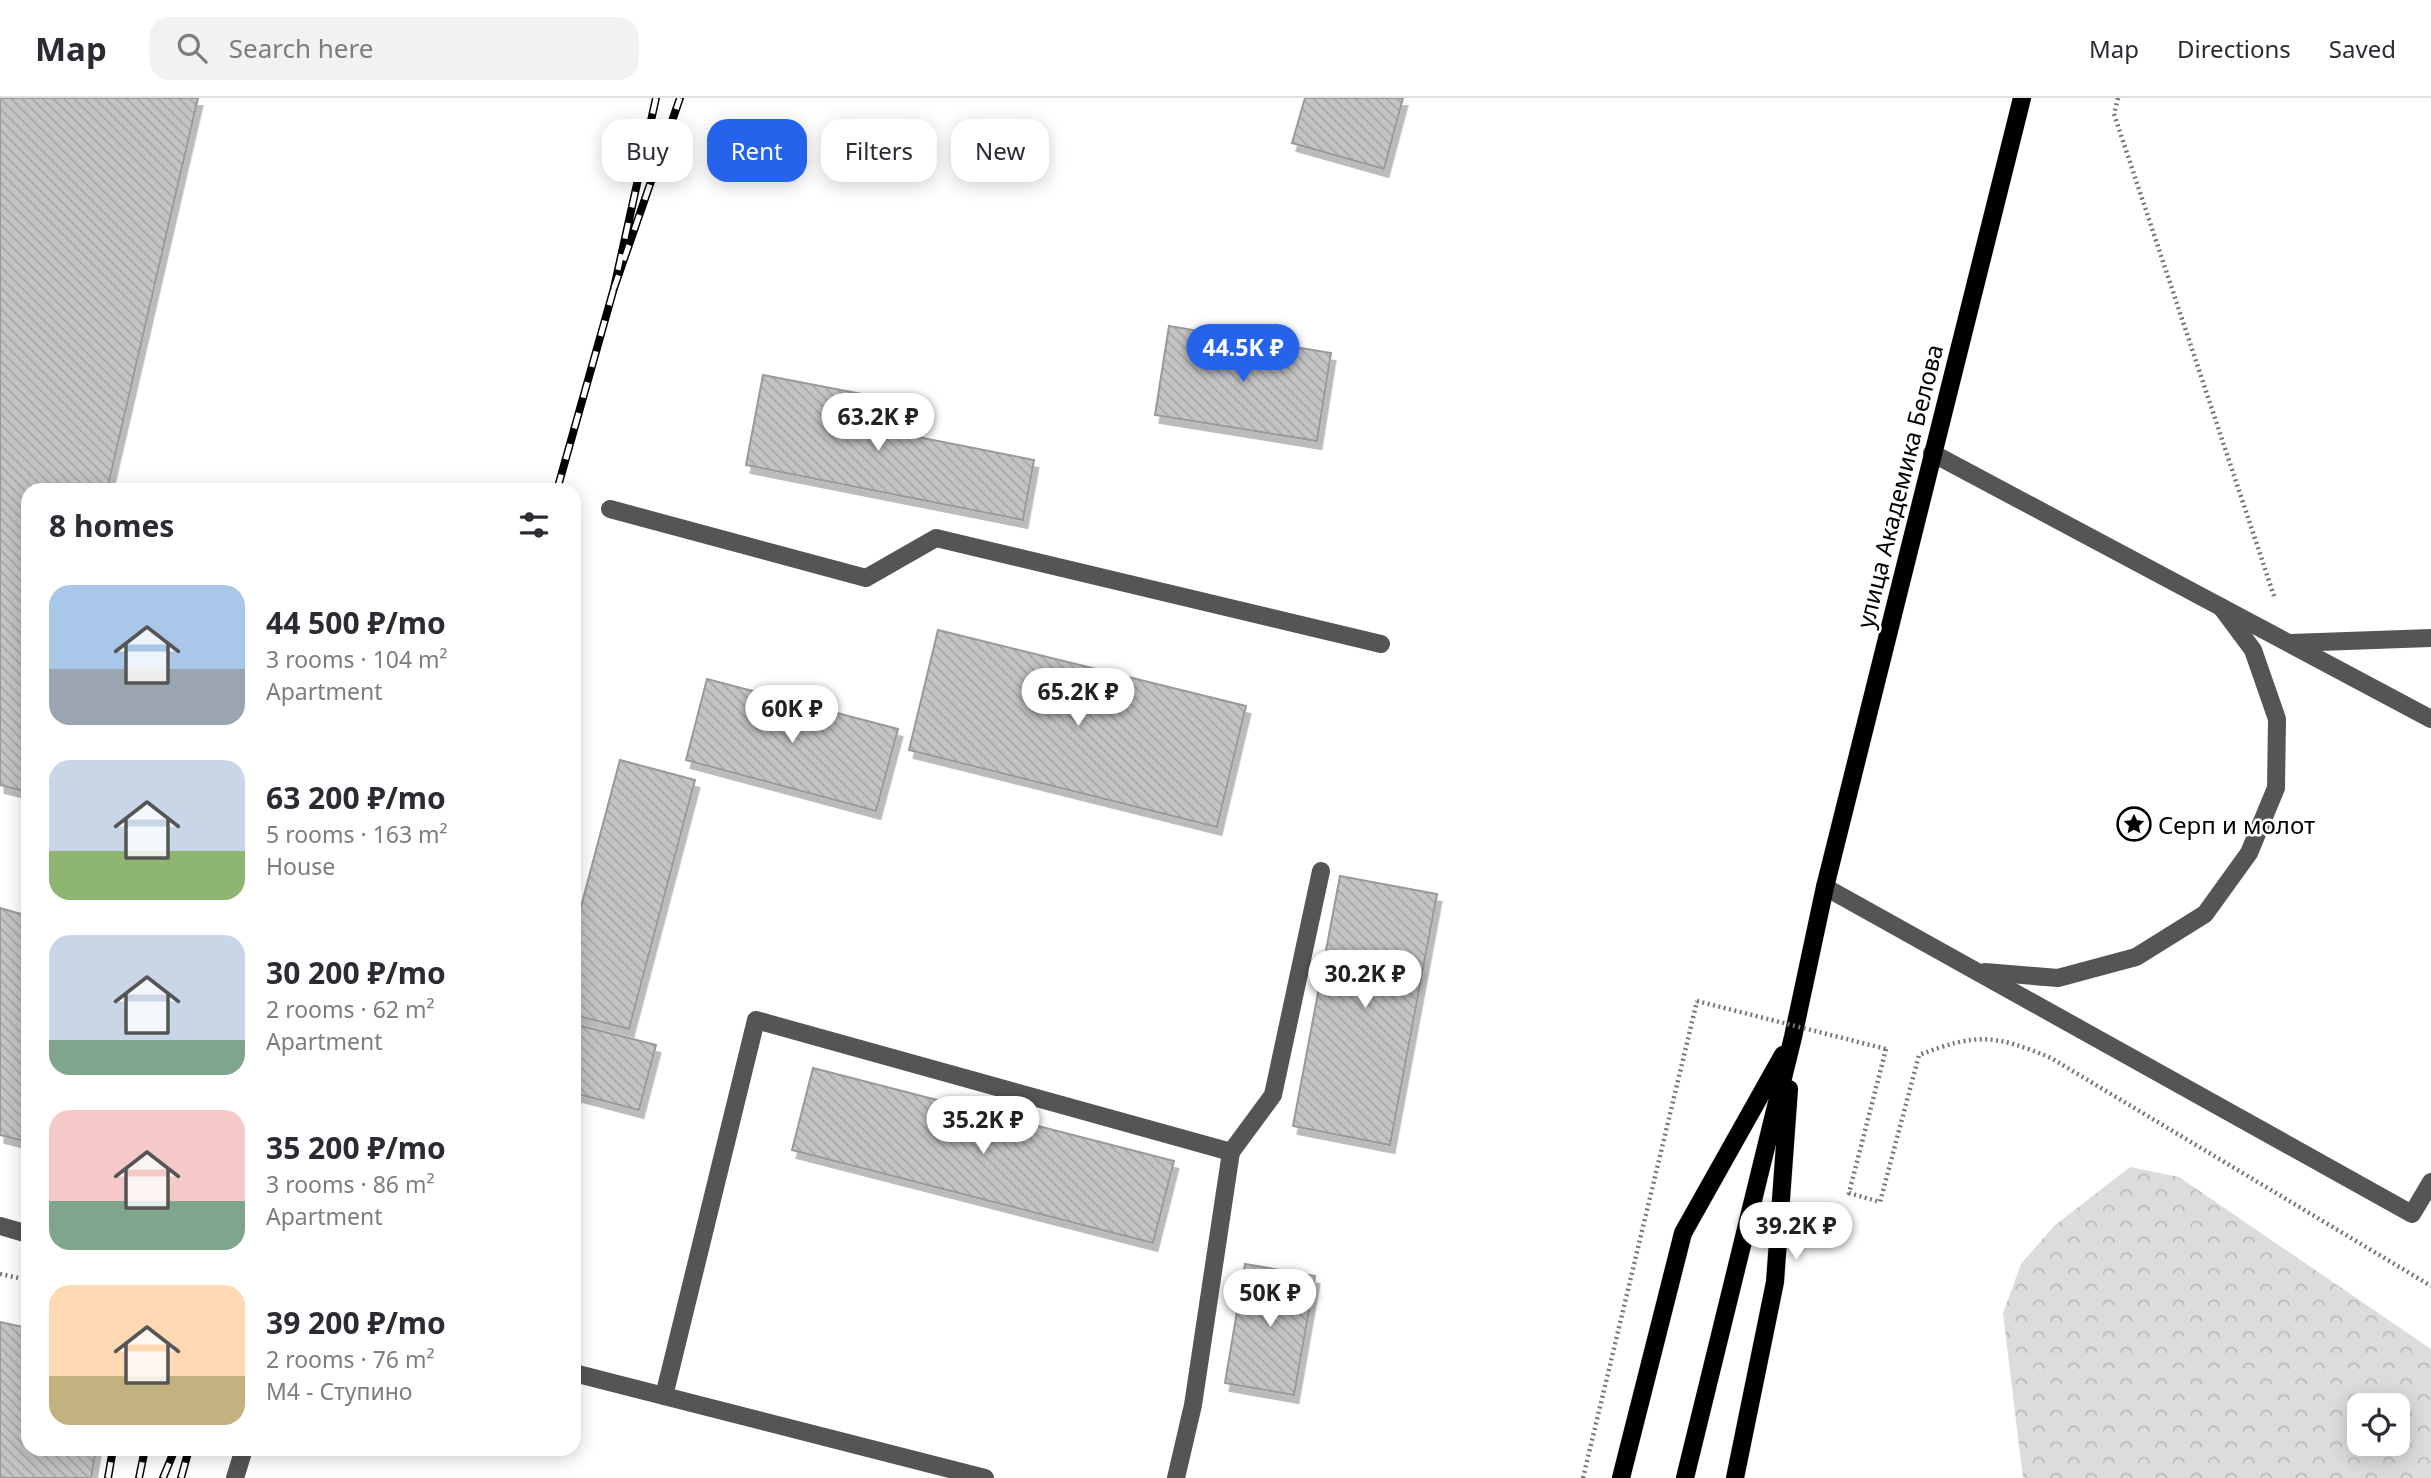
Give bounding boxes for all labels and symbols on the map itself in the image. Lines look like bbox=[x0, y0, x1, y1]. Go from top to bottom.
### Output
pin: 44.5K ₽ bbox=[1178, 324, 1308, 384]
street label: улица Академика Белова bbox=[1848, 341, 1950, 631]
pin: 63.2K ₽ bbox=[813, 394, 943, 453]
pin: 65.2K ₽ bbox=[1013, 668, 1143, 728]
pin: 60K ₽ bbox=[743, 686, 841, 745]
place icon: Серп и молот bbox=[2115, 805, 2153, 843]
place label: Серп и молот bbox=[2158, 808, 2315, 841]
pin: 30.2K ₽ bbox=[1300, 950, 1430, 1010]
pin: 35.2K ₽ bbox=[918, 1096, 1048, 1156]
pin: 39.2K ₽ bbox=[1731, 1202, 1861, 1262]
pin: 50K ₽ bbox=[1221, 1270, 1319, 1329]

